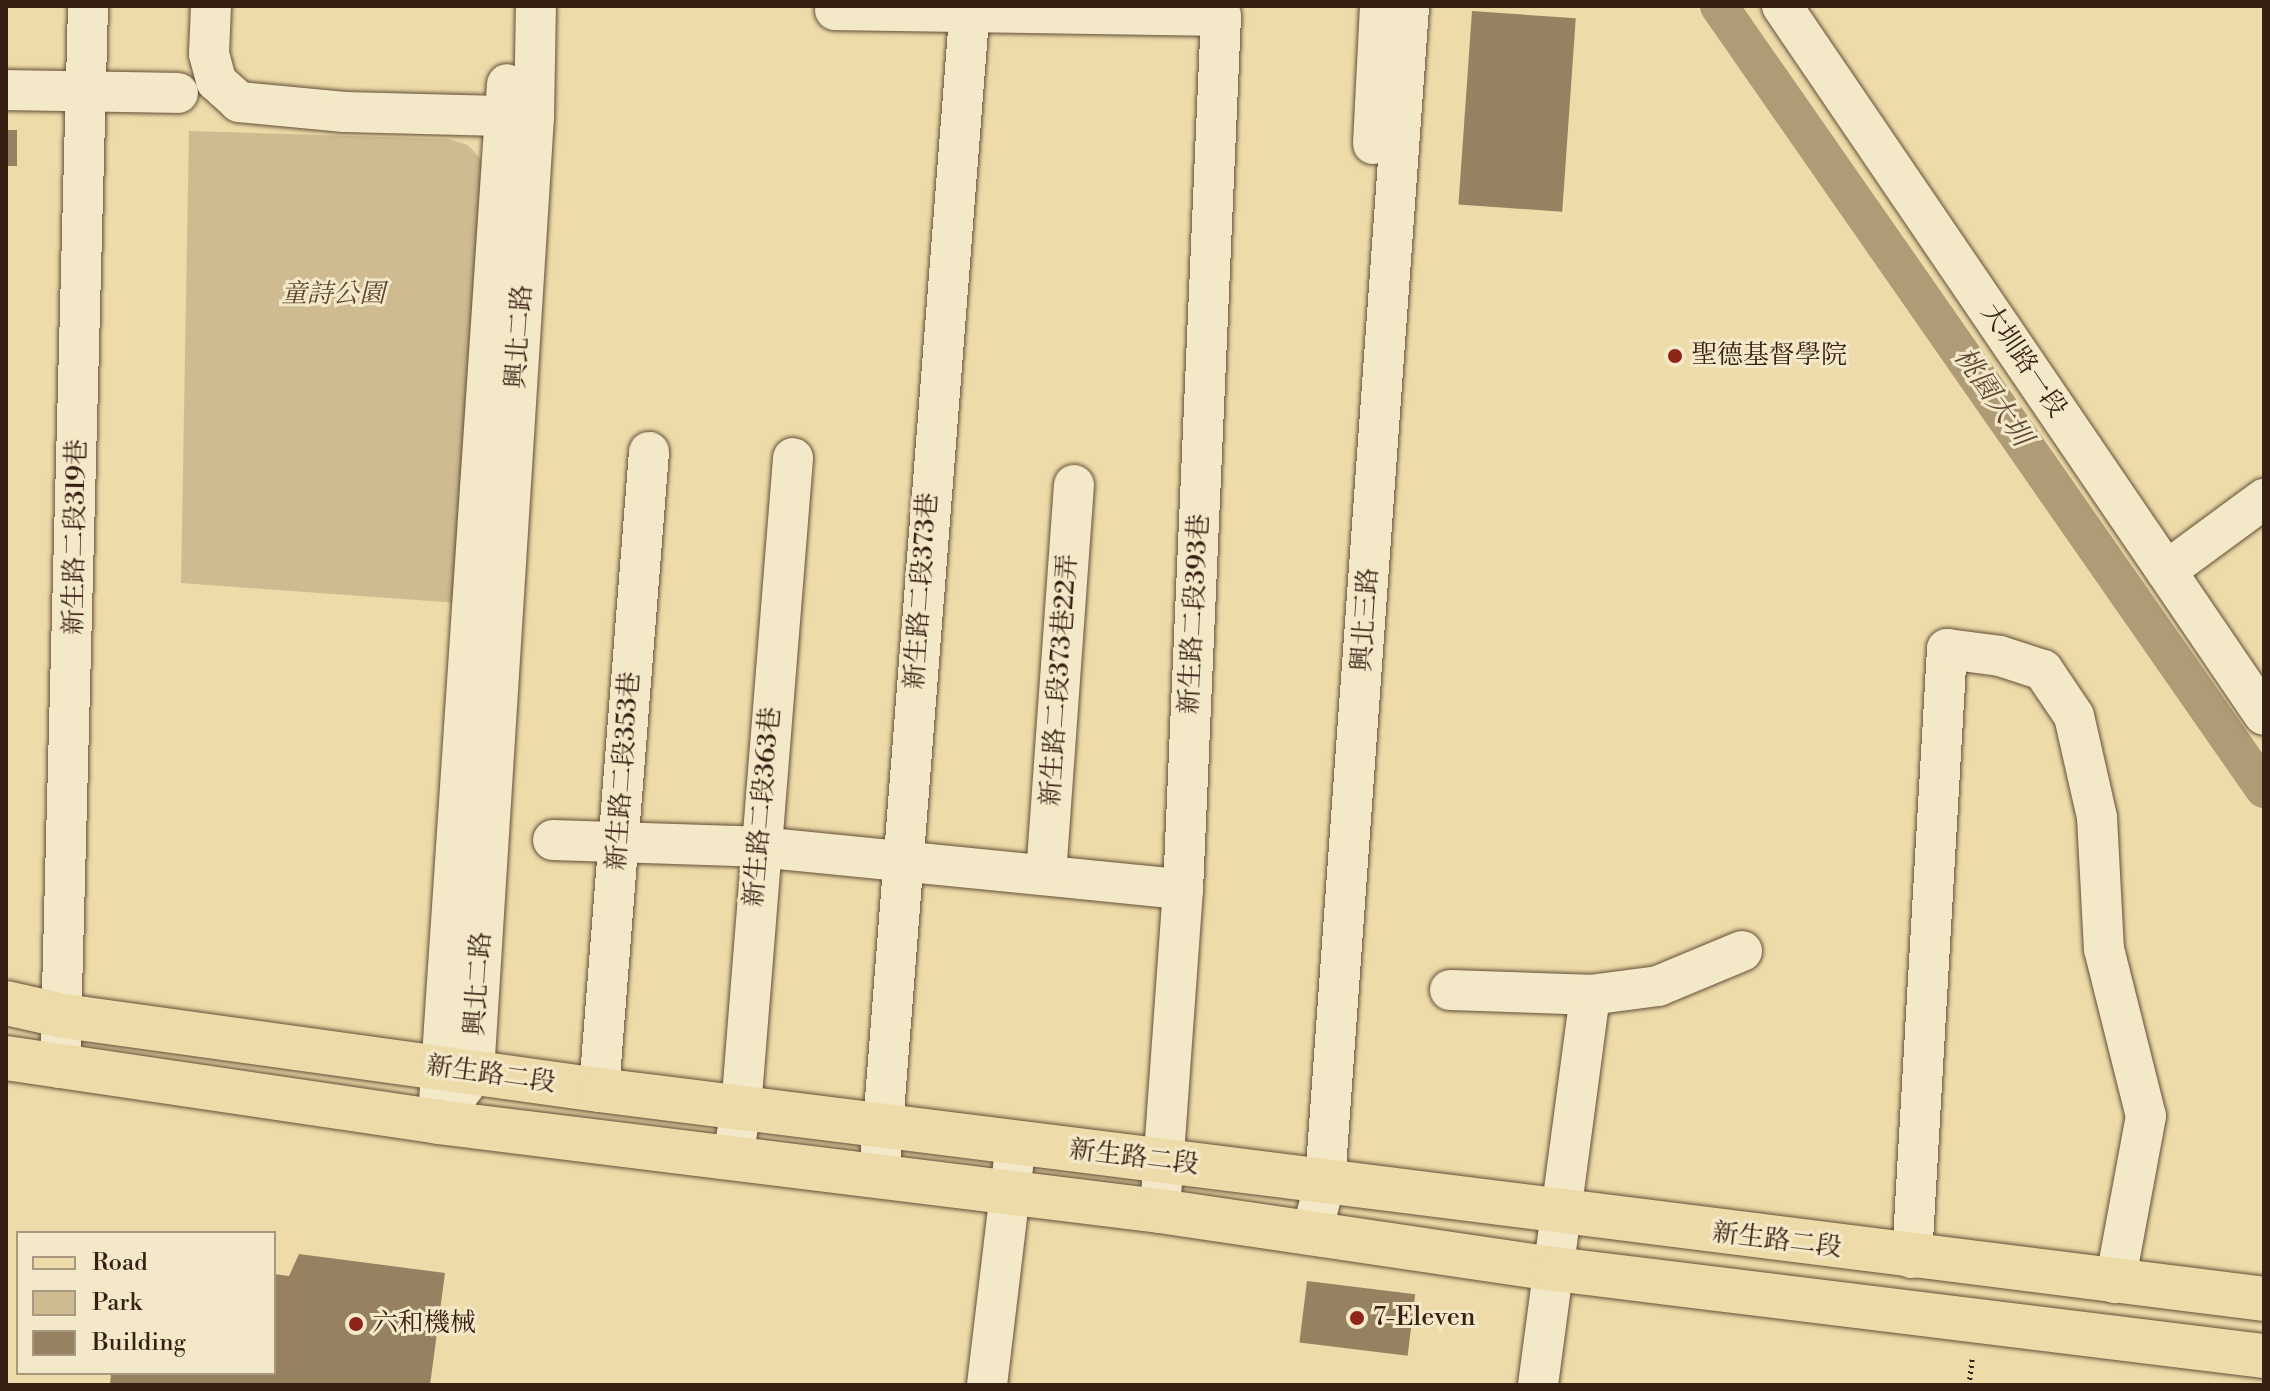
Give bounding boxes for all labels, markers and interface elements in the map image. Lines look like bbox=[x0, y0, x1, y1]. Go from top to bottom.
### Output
park label: 童詩公園 bbox=[281, 279, 385, 311]
street label: 興北二路 bbox=[501, 284, 539, 390]
street label: 大圳路一段 bbox=[1974, 298, 2072, 424]
place label: 聖德基督學院 bbox=[1691, 340, 1847, 372]
water label: 桃園大圳 bbox=[1946, 341, 2038, 453]
marker: 聖德基督學院 bbox=[1666, 347, 1684, 365]
street label: 新生路二段319巷 bbox=[59, 439, 93, 635]
street label: 新生路二段373巷 bbox=[900, 492, 944, 690]
street label: 新生路二段393巷 bbox=[1174, 513, 1216, 715]
street label: 新生路二段373巷22弄 bbox=[1036, 553, 1084, 807]
street label: 興北三路 bbox=[1347, 567, 1385, 673]
street label: 新生路二段353巷 bbox=[601, 671, 647, 871]
street label: 新生路二段363巷 bbox=[739, 706, 787, 908]
street label: 興北二路 bbox=[460, 931, 498, 1037]
street label: 新生路二段 bbox=[424, 1051, 558, 1099]
street label: 新生路二段 bbox=[1068, 1135, 1200, 1181]
street label: 新生路二段 bbox=[1711, 1218, 1843, 1264]
legend bbox=[16, 1231, 276, 1375]
text: Road bbox=[92, 1248, 148, 1278]
text: Park bbox=[92, 1288, 142, 1318]
place label: 7-Eleven bbox=[1373, 1302, 1475, 1334]
place label: 六和機械 bbox=[372, 1308, 476, 1340]
marker: 7-Eleven bbox=[1348, 1309, 1366, 1327]
marker: 六和機械 bbox=[347, 1315, 365, 1333]
text: Building bbox=[92, 1328, 186, 1358]

